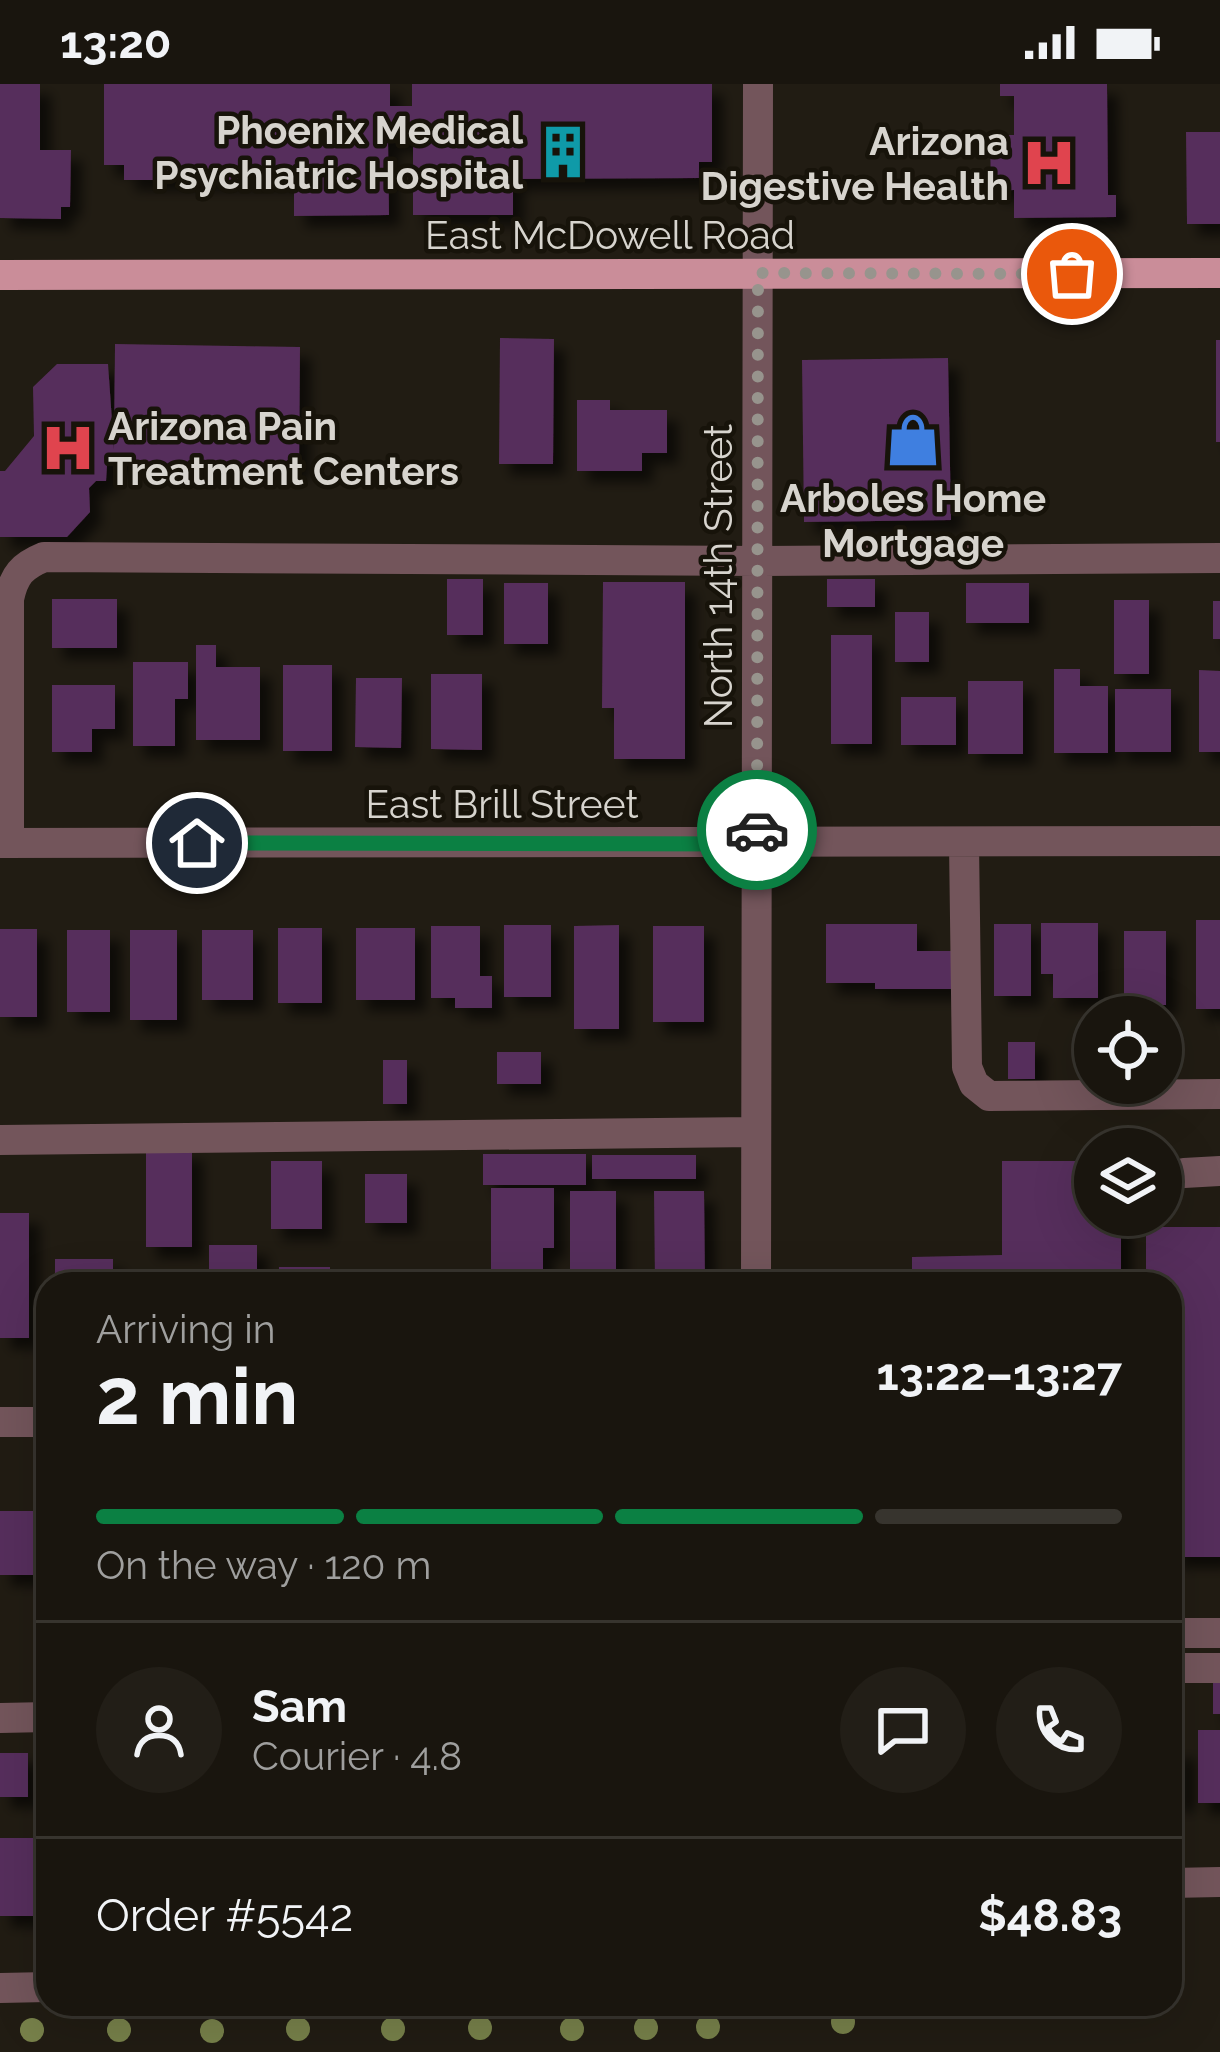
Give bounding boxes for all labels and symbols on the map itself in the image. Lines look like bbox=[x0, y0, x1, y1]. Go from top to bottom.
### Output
place label: Phoenix Medical Psychiatric Hospital bbox=[154, 107, 524, 198]
place label: Arizona Digestive Health bbox=[700, 118, 1009, 209]
building icon: Phoenix Medical Psychiatric Hospital bbox=[534, 123, 592, 181]
hospital icon: Arizona Digestive Health bbox=[1020, 134, 1078, 192]
street label: East McDowell Road bbox=[425, 212, 795, 258]
pin bbox=[1021, 223, 1123, 325]
place label: Arizona Pain Treatment Centers bbox=[108, 403, 459, 494]
shop icon: Arboles Home Mortgage bbox=[884, 411, 942, 469]
hospital icon: Arizona Pain Treatment Centers bbox=[39, 419, 97, 477]
street label: North 14th Street bbox=[695, 424, 741, 728]
place label: Arboles Home Mortgage bbox=[780, 475, 1046, 566]
courier bbox=[697, 770, 817, 890]
street label: East Brill Street bbox=[365, 781, 639, 827]
pin bbox=[146, 792, 248, 894]

